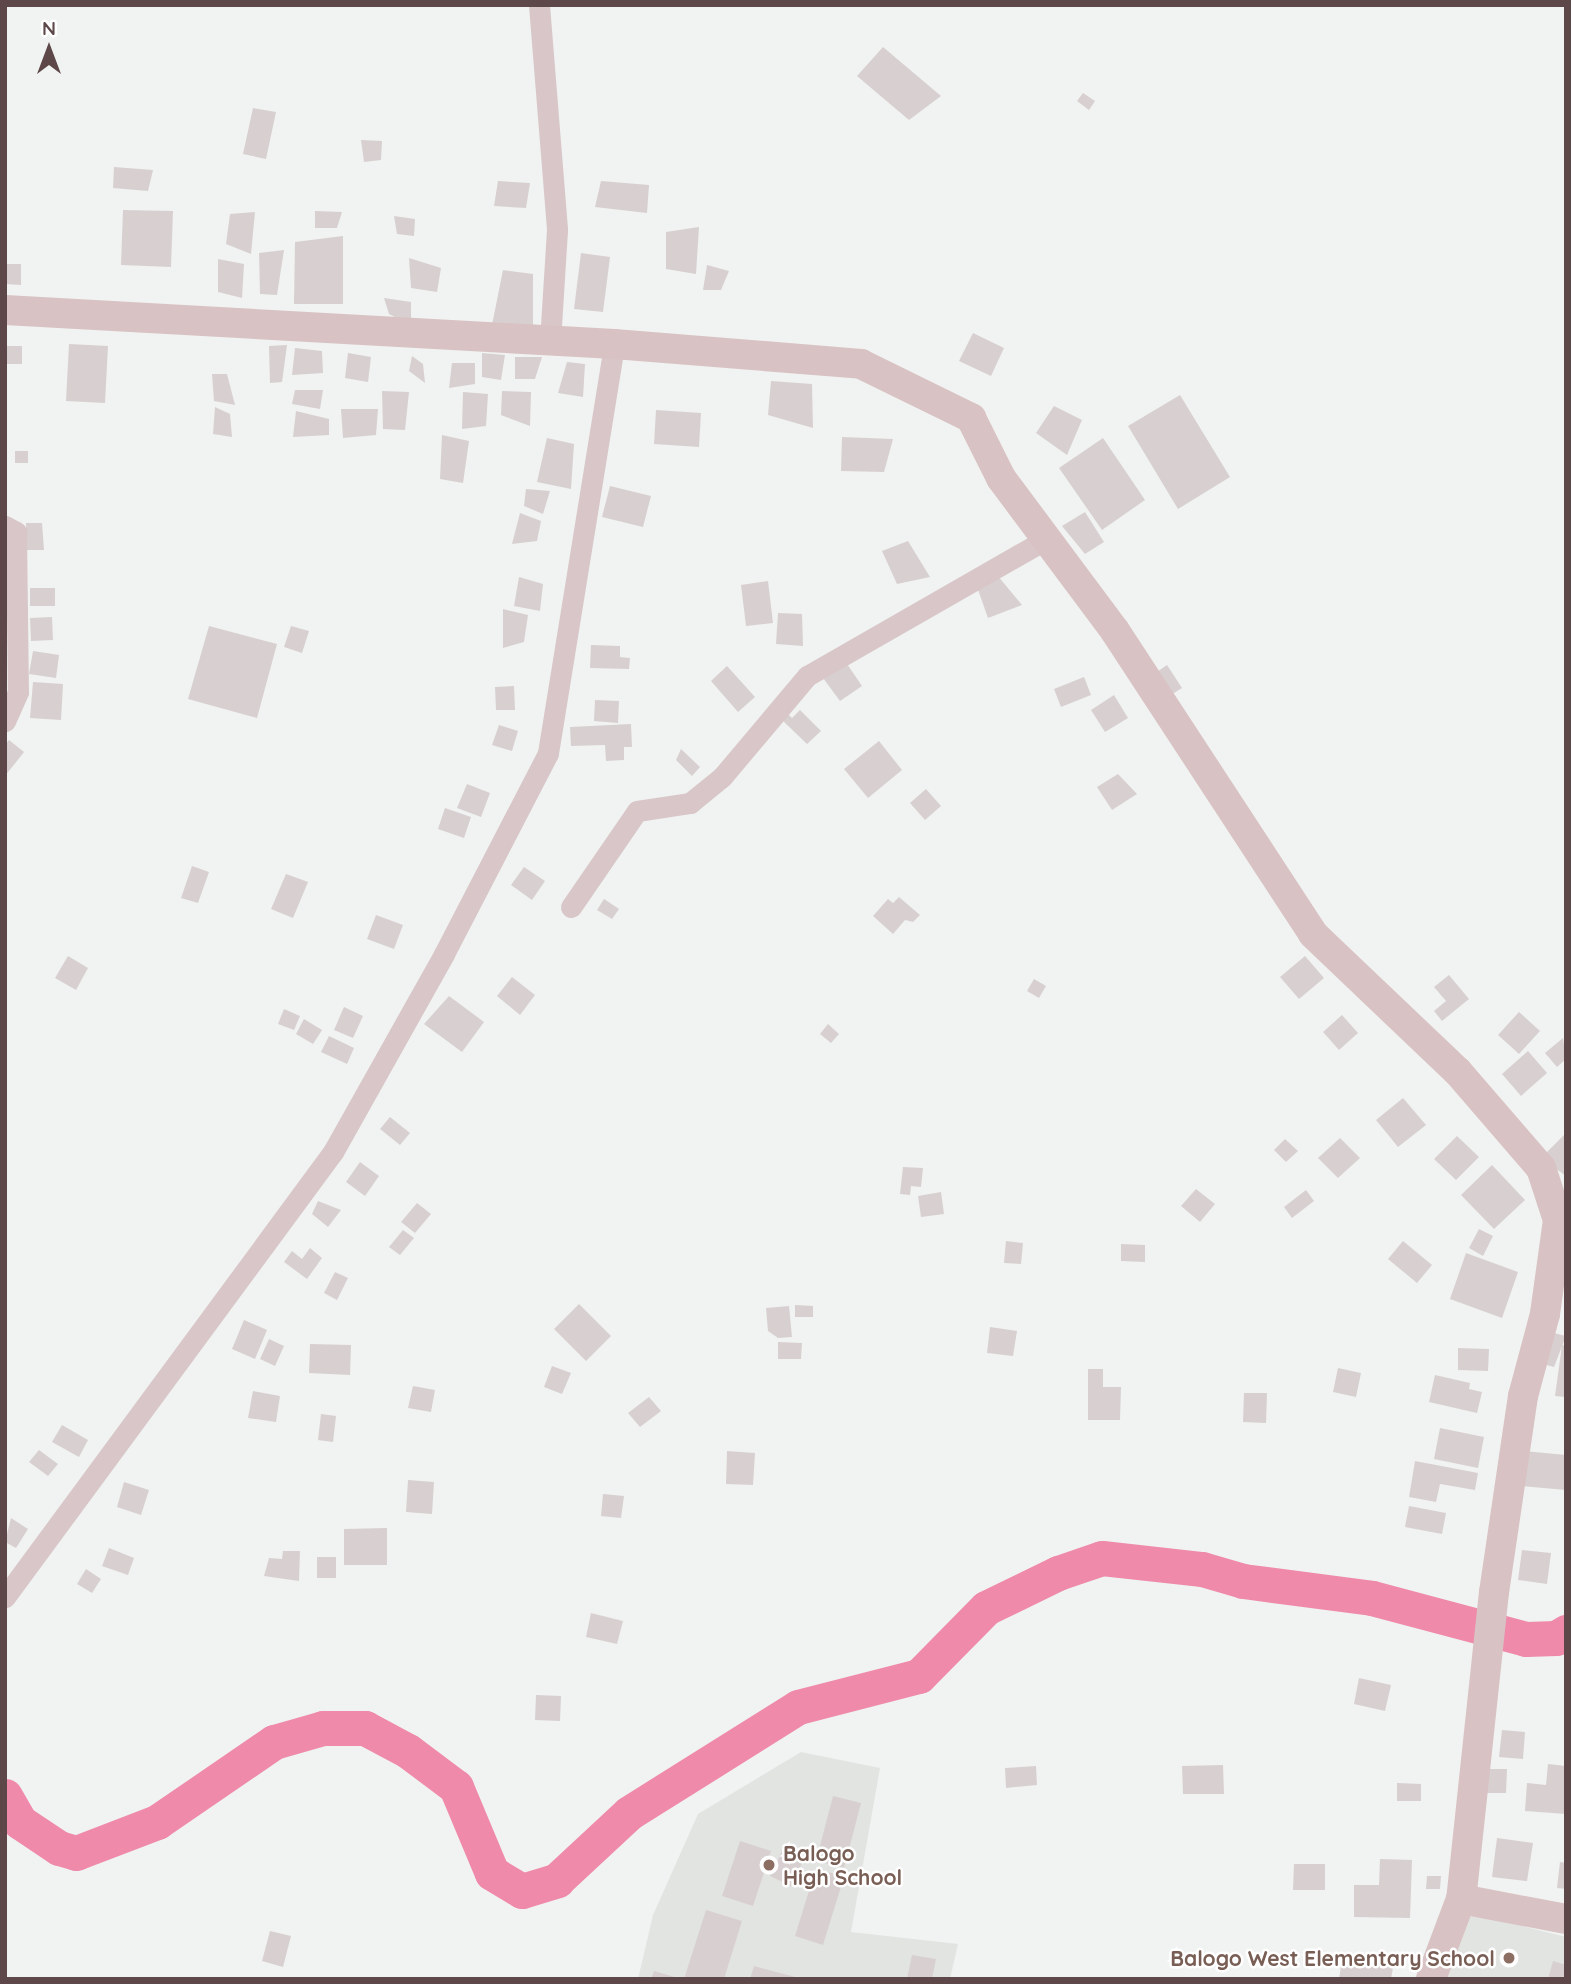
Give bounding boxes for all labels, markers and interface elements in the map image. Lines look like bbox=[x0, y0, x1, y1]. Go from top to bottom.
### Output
north arrow bbox=[14, 14, 84, 84]
text: N bbox=[42, 16, 56, 40]
place label: Balogo High School bbox=[783, 1840, 902, 1890]
marker: Balogo High School bbox=[761, 1857, 777, 1873]
place label: Balogo West Elementary School bbox=[1170, 1945, 1495, 1971]
marker: Balogo West Elementary School bbox=[1501, 1950, 1517, 1966]

